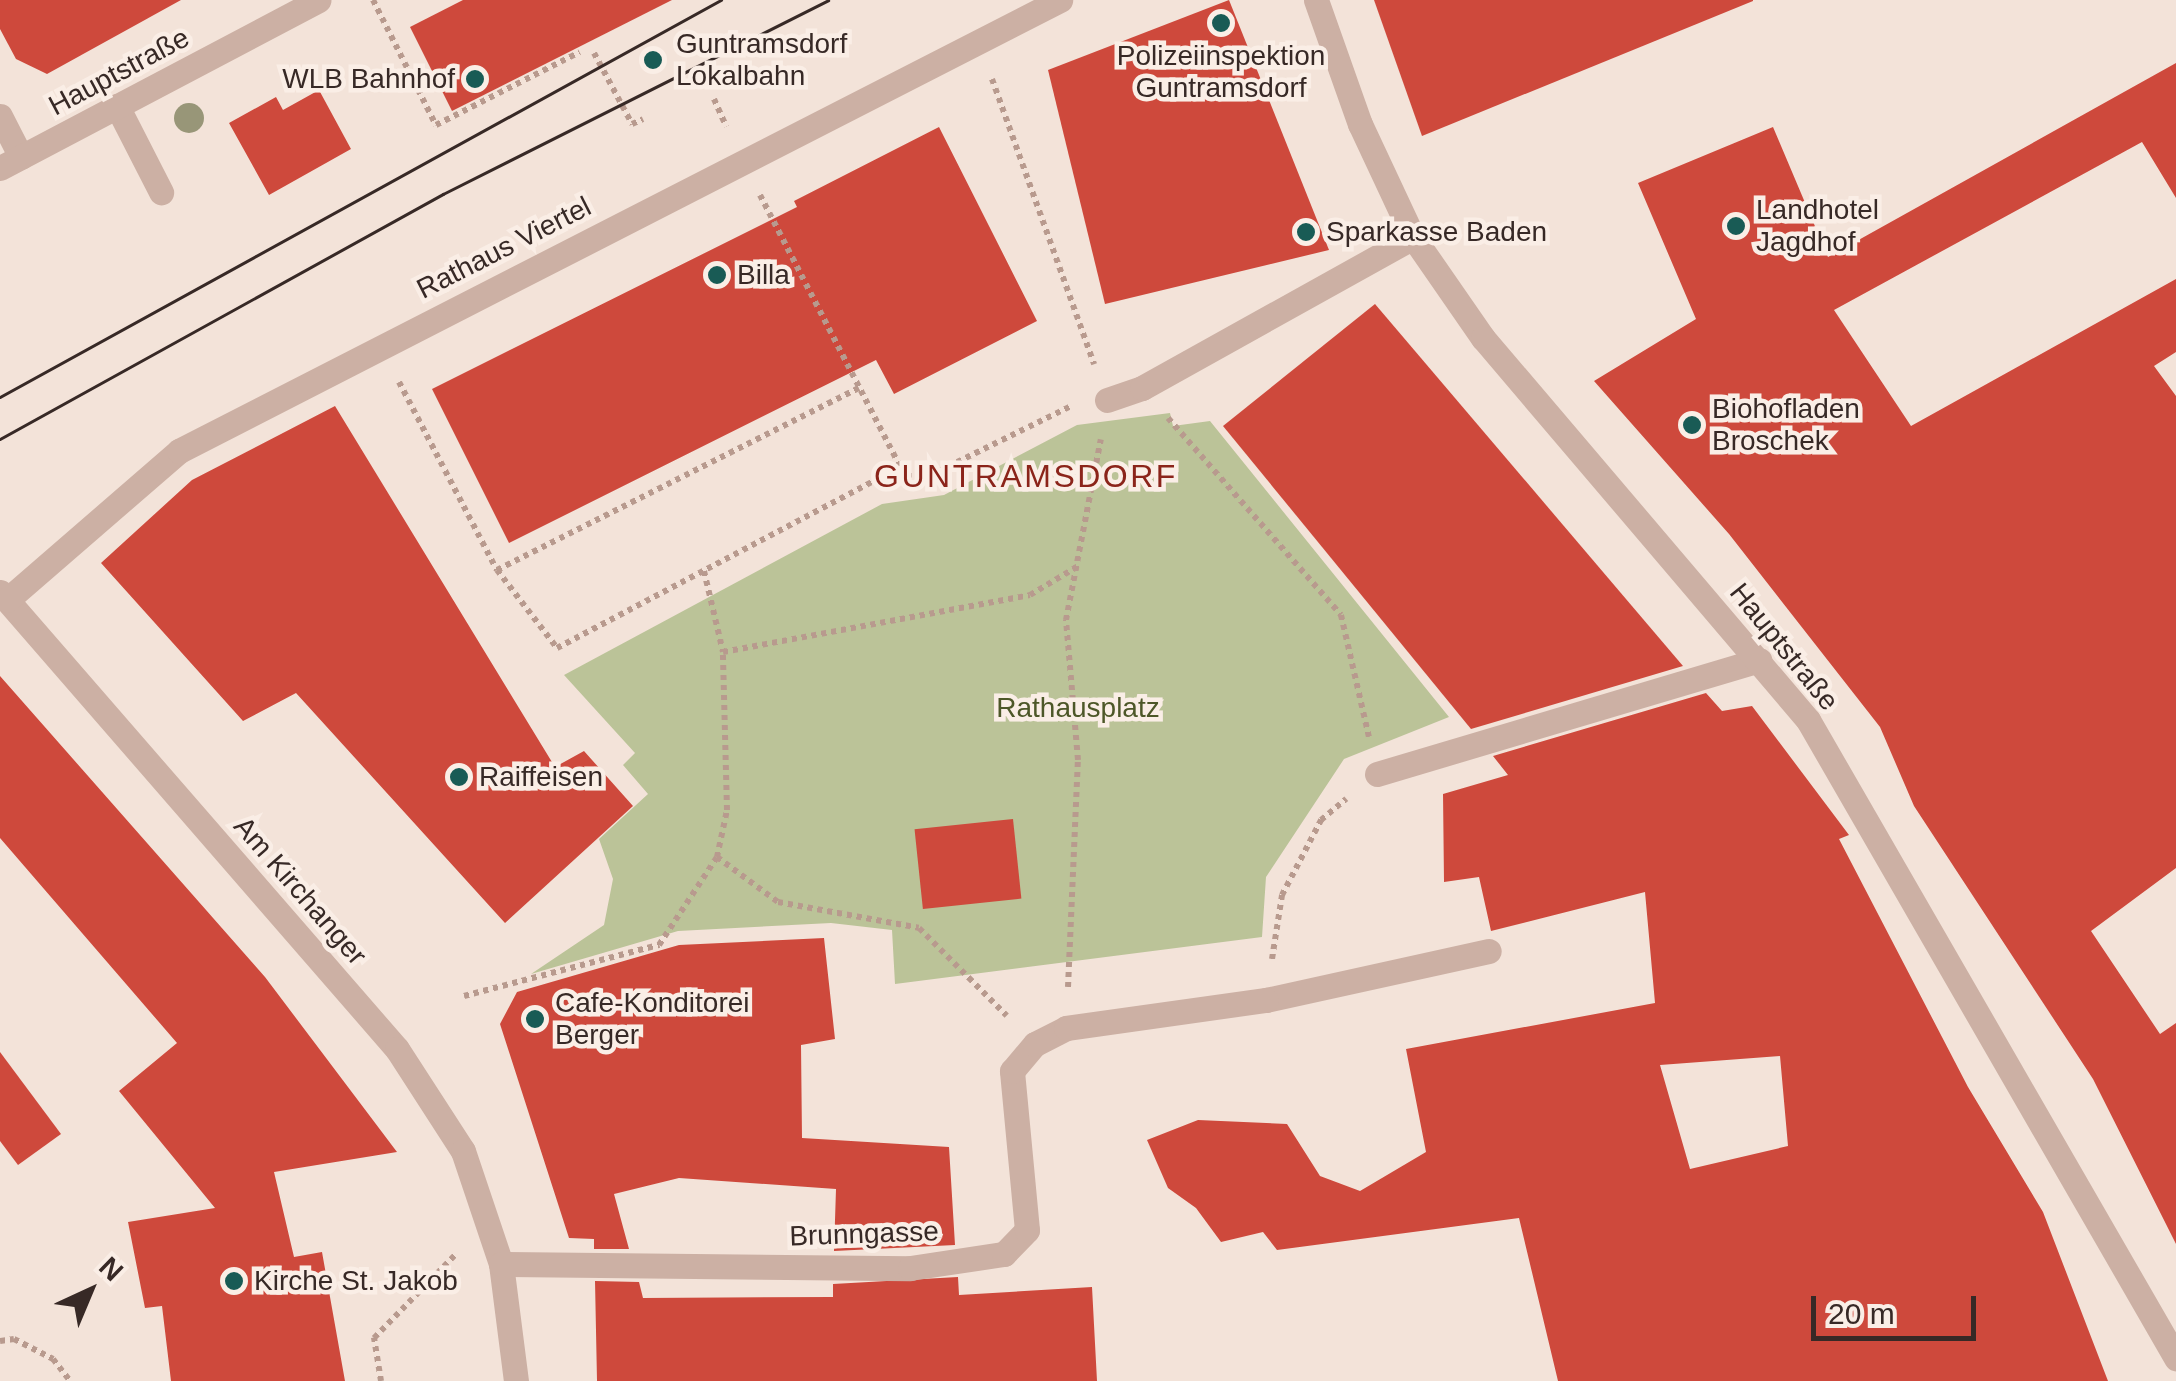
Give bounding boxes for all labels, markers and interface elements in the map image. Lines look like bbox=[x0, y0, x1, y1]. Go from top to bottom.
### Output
marker: Polizeiinspektion Guntramsdorf bbox=[1210, 12, 1232, 34]
street label: Hauptstraße bbox=[43, 21, 195, 123]
place label: Guntramsdorf Lokalbahn bbox=[676, 27, 847, 93]
place label: Polizeiinspektion Guntramsdorf bbox=[1117, 39, 1325, 105]
marker: Guntramsdorf Lokalbahn bbox=[640, 47, 666, 73]
place label: WLB Bahnhof bbox=[282, 62, 455, 96]
marker: WLB Bahnhof bbox=[464, 68, 486, 90]
street label: Rathaus Viertel bbox=[411, 190, 597, 306]
place label: Landhotel Jagdhof bbox=[1756, 193, 1879, 259]
place label: Sparkasse Baden bbox=[1326, 215, 1547, 249]
marker: Landhotel Jagdhof bbox=[1725, 215, 1747, 237]
marker: Sparkasse Baden bbox=[1295, 221, 1317, 243]
place label: Billa bbox=[737, 258, 790, 292]
marker: Billa bbox=[706, 264, 728, 286]
place label: Biohofladen Broschek bbox=[1712, 392, 1860, 458]
marker: Biohofladen Broschek bbox=[1681, 414, 1703, 436]
district label: GUNTRAMSDORF bbox=[874, 457, 1178, 495]
street label: Hauptstraße bbox=[1722, 577, 1846, 717]
park label: Rathausplatz bbox=[996, 691, 1160, 725]
place label: Raiffeisen bbox=[479, 760, 603, 794]
marker: Raiffeisen bbox=[448, 766, 470, 788]
street label: Am Kirchanger bbox=[227, 810, 373, 972]
place label: Cafe-Konditorei Berger bbox=[555, 986, 750, 1052]
marker: Cafe-Konditorei Berger bbox=[524, 1008, 546, 1030]
street label: Brunngasse bbox=[789, 1215, 939, 1253]
north arrow bbox=[40, 1241, 140, 1341]
text: N bbox=[93, 1251, 129, 1287]
place label: Kirche St. Jakob bbox=[254, 1264, 458, 1298]
marker: Kirche St. Jakob bbox=[223, 1270, 245, 1292]
scale bar bbox=[1816, 1276, 1981, 1338]
text: 20 m bbox=[1828, 1297, 1895, 1330]

